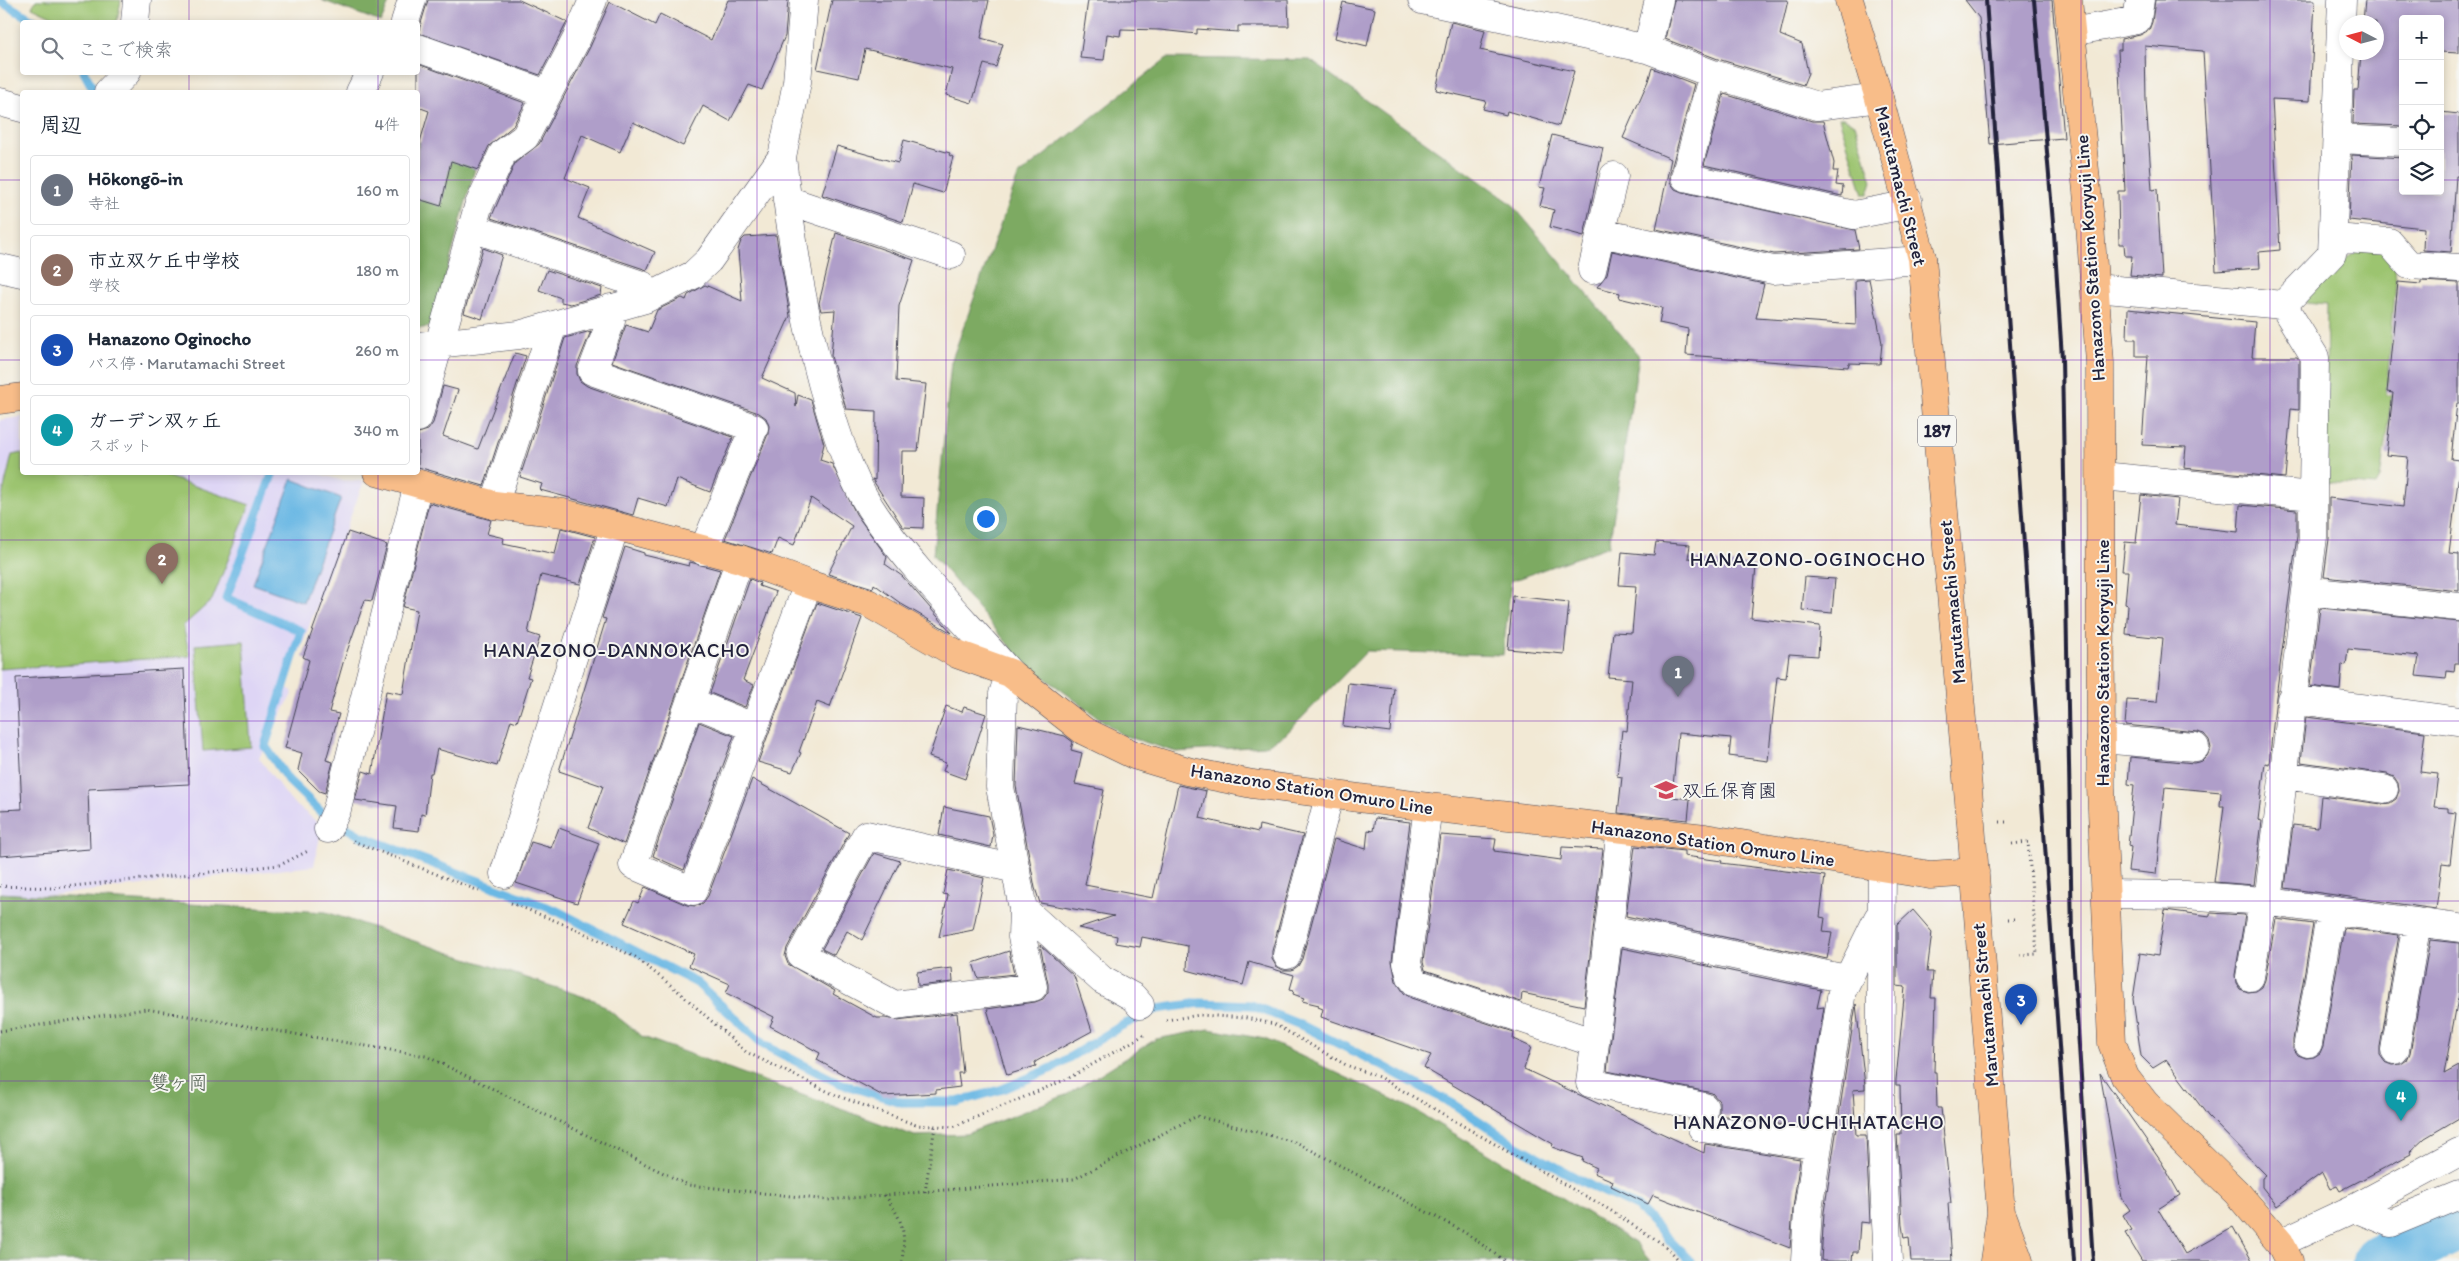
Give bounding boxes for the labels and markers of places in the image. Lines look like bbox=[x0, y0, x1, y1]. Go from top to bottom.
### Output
pin: 2 bbox=[146, 543, 178, 584]
pin: 1 bbox=[1662, 656, 1694, 697]
school or university icon: 双丘保育園 bbox=[1653, 777, 1679, 803]
place label: 双丘保育園 bbox=[1682, 779, 1777, 802]
pin: 3 bbox=[2005, 984, 2037, 1025]
pin: 4 bbox=[2385, 1080, 2417, 1121]

